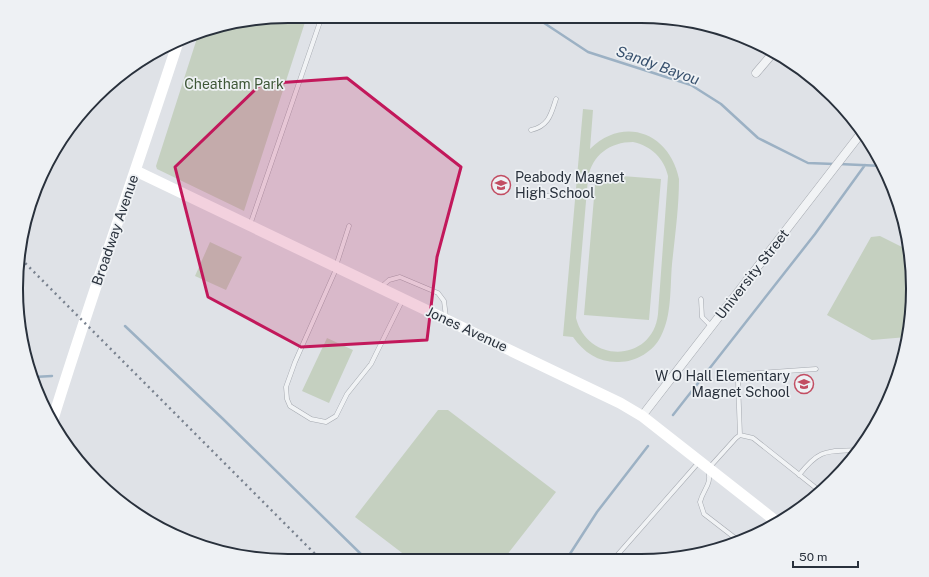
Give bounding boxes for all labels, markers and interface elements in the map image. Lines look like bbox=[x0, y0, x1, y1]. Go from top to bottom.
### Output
water label: Sandy Bayou bbox=[614, 42, 702, 88]
park label: Cheatham Park bbox=[184, 76, 284, 92]
place label: Peabody Magnet High School bbox=[515, 169, 625, 201]
street label: Broadway Avenue bbox=[89, 173, 141, 287]
school or university icon: Peabody Magnet High School bbox=[490, 174, 512, 196]
street label: University Street bbox=[712, 226, 792, 322]
street label: Jones Avenue bbox=[424, 303, 510, 355]
place label: W O Hall Elementary Magnet School bbox=[655, 368, 790, 400]
school or university icon: W O Hall Elementary Magnet School bbox=[793, 373, 815, 395]
scale bar bbox=[793, 543, 858, 569]
text: 50 m bbox=[799, 550, 827, 564]

